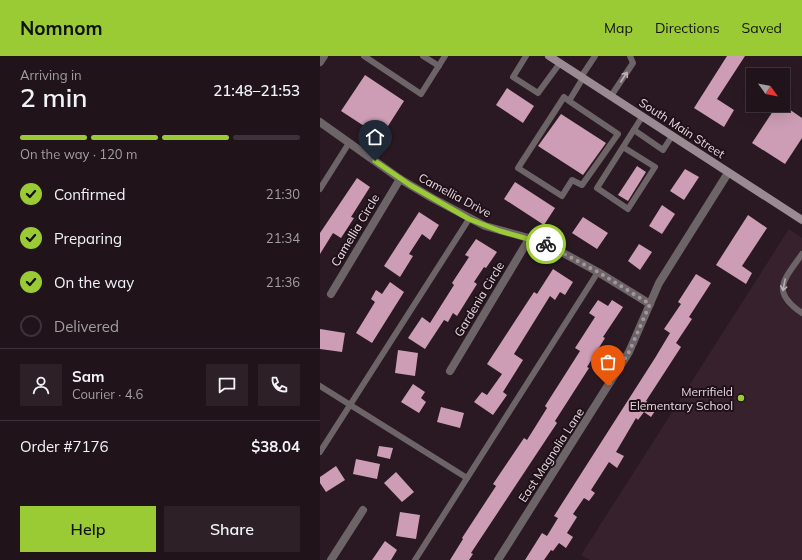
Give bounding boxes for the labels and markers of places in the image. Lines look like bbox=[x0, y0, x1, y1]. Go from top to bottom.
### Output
pin bbox=[358, 120, 392, 161]
pin bbox=[591, 345, 625, 386]
place label: Merrifield Elementary School bbox=[630, 384, 733, 413]
marker: Merrifield Elementary School bbox=[736, 393, 746, 403]

